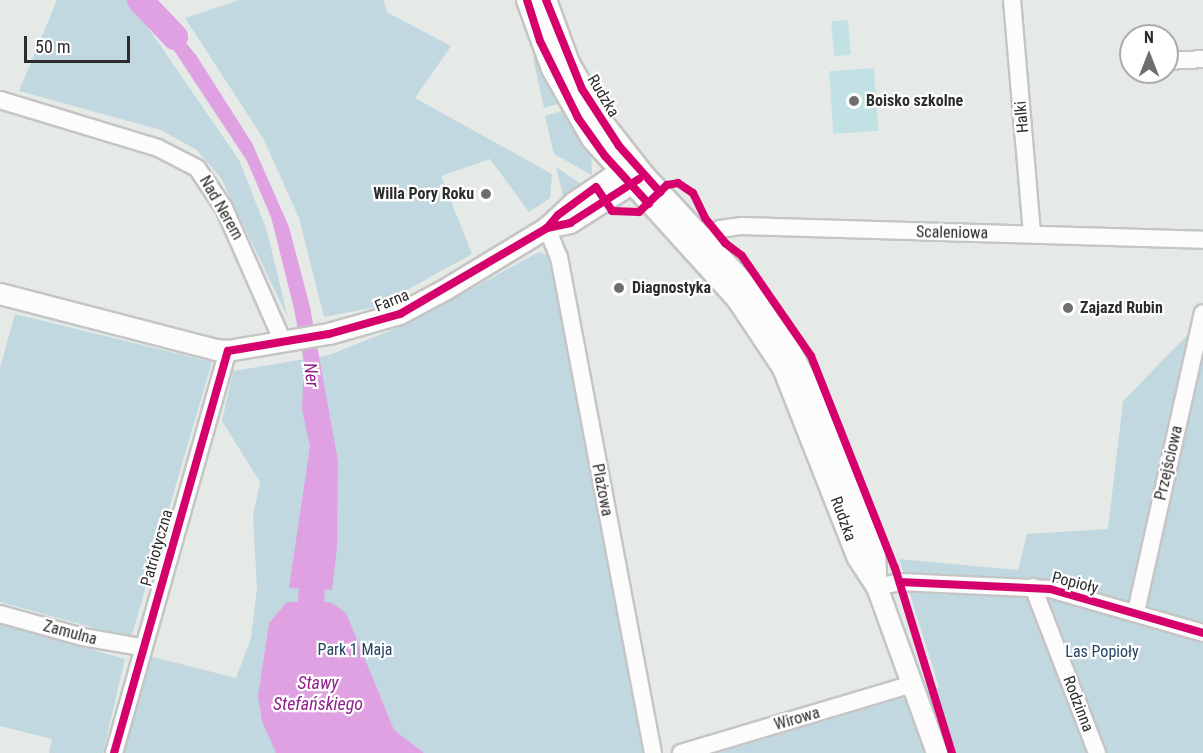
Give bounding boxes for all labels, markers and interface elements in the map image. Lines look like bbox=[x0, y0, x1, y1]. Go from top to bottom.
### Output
scale bar bbox=[27, 24, 134, 62]
north arrow bbox=[1119, 24, 1179, 84]
text: N bbox=[1144, 28, 1154, 47]
text: 50 m bbox=[35, 36, 70, 57]
street label: Rudzka bbox=[583, 71, 623, 121]
place label: Boisko szkolne bbox=[866, 91, 963, 111]
marker: Boisko szkolne bbox=[847, 94, 861, 108]
street label: Halki bbox=[1011, 100, 1033, 134]
street label: Nad Nerem bbox=[195, 173, 247, 243]
place label: Willa Pory Roku bbox=[373, 184, 474, 204]
marker: Willa Pory Roku bbox=[479, 187, 493, 201]
street label: Scaleniowa bbox=[916, 223, 988, 243]
place label: Diagnostyka bbox=[632, 278, 711, 298]
marker: Diagnostyka bbox=[610, 279, 628, 297]
street label: Farna bbox=[372, 285, 412, 317]
place label: Zajazd Rubin bbox=[1080, 298, 1163, 318]
marker: Zajazd Rubin bbox=[1061, 301, 1075, 315]
water label: Ner bbox=[299, 361, 323, 389]
street label: Przejściowa bbox=[1151, 424, 1187, 502]
street label: Plażowa bbox=[588, 462, 616, 518]
street label: Rudzka bbox=[826, 494, 860, 544]
street label: Patriotyczna bbox=[137, 507, 177, 589]
street label: Popioły bbox=[1050, 568, 1100, 598]
street label: Zamulna bbox=[41, 617, 99, 649]
park label: Park 1 Maja bbox=[318, 640, 392, 660]
park label: Las Popioły bbox=[1065, 642, 1139, 662]
water label: Stawy Stefańskiego bbox=[273, 673, 363, 716]
street label: Rodzinna bbox=[1059, 673, 1097, 735]
street label: Wirowa bbox=[772, 703, 822, 735]

